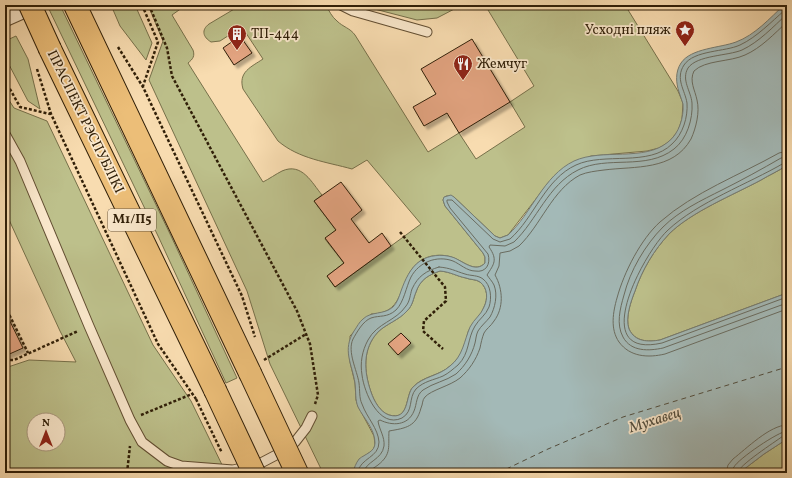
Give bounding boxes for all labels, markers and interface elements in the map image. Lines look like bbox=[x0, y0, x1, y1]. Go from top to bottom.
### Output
place icon: Усходні пляж bbox=[674, 19, 696, 47]
place label: Усходні пляж bbox=[585, 21, 671, 40]
building icon: ТП-444 bbox=[226, 23, 248, 51]
place label: ТП-444 bbox=[251, 25, 299, 44]
street label: ПРАСПЕКТ РЭСПУБЛІКІ bbox=[42, 47, 128, 197]
restaurant icon: Жемчуг bbox=[452, 53, 474, 81]
place label: Жемчуг bbox=[477, 55, 527, 74]
road number: М1/П5 bbox=[108, 209, 156, 231]
water label: Мухавец bbox=[626, 403, 684, 440]
north arrow bbox=[26, 412, 66, 452]
text: N bbox=[42, 416, 50, 431]

